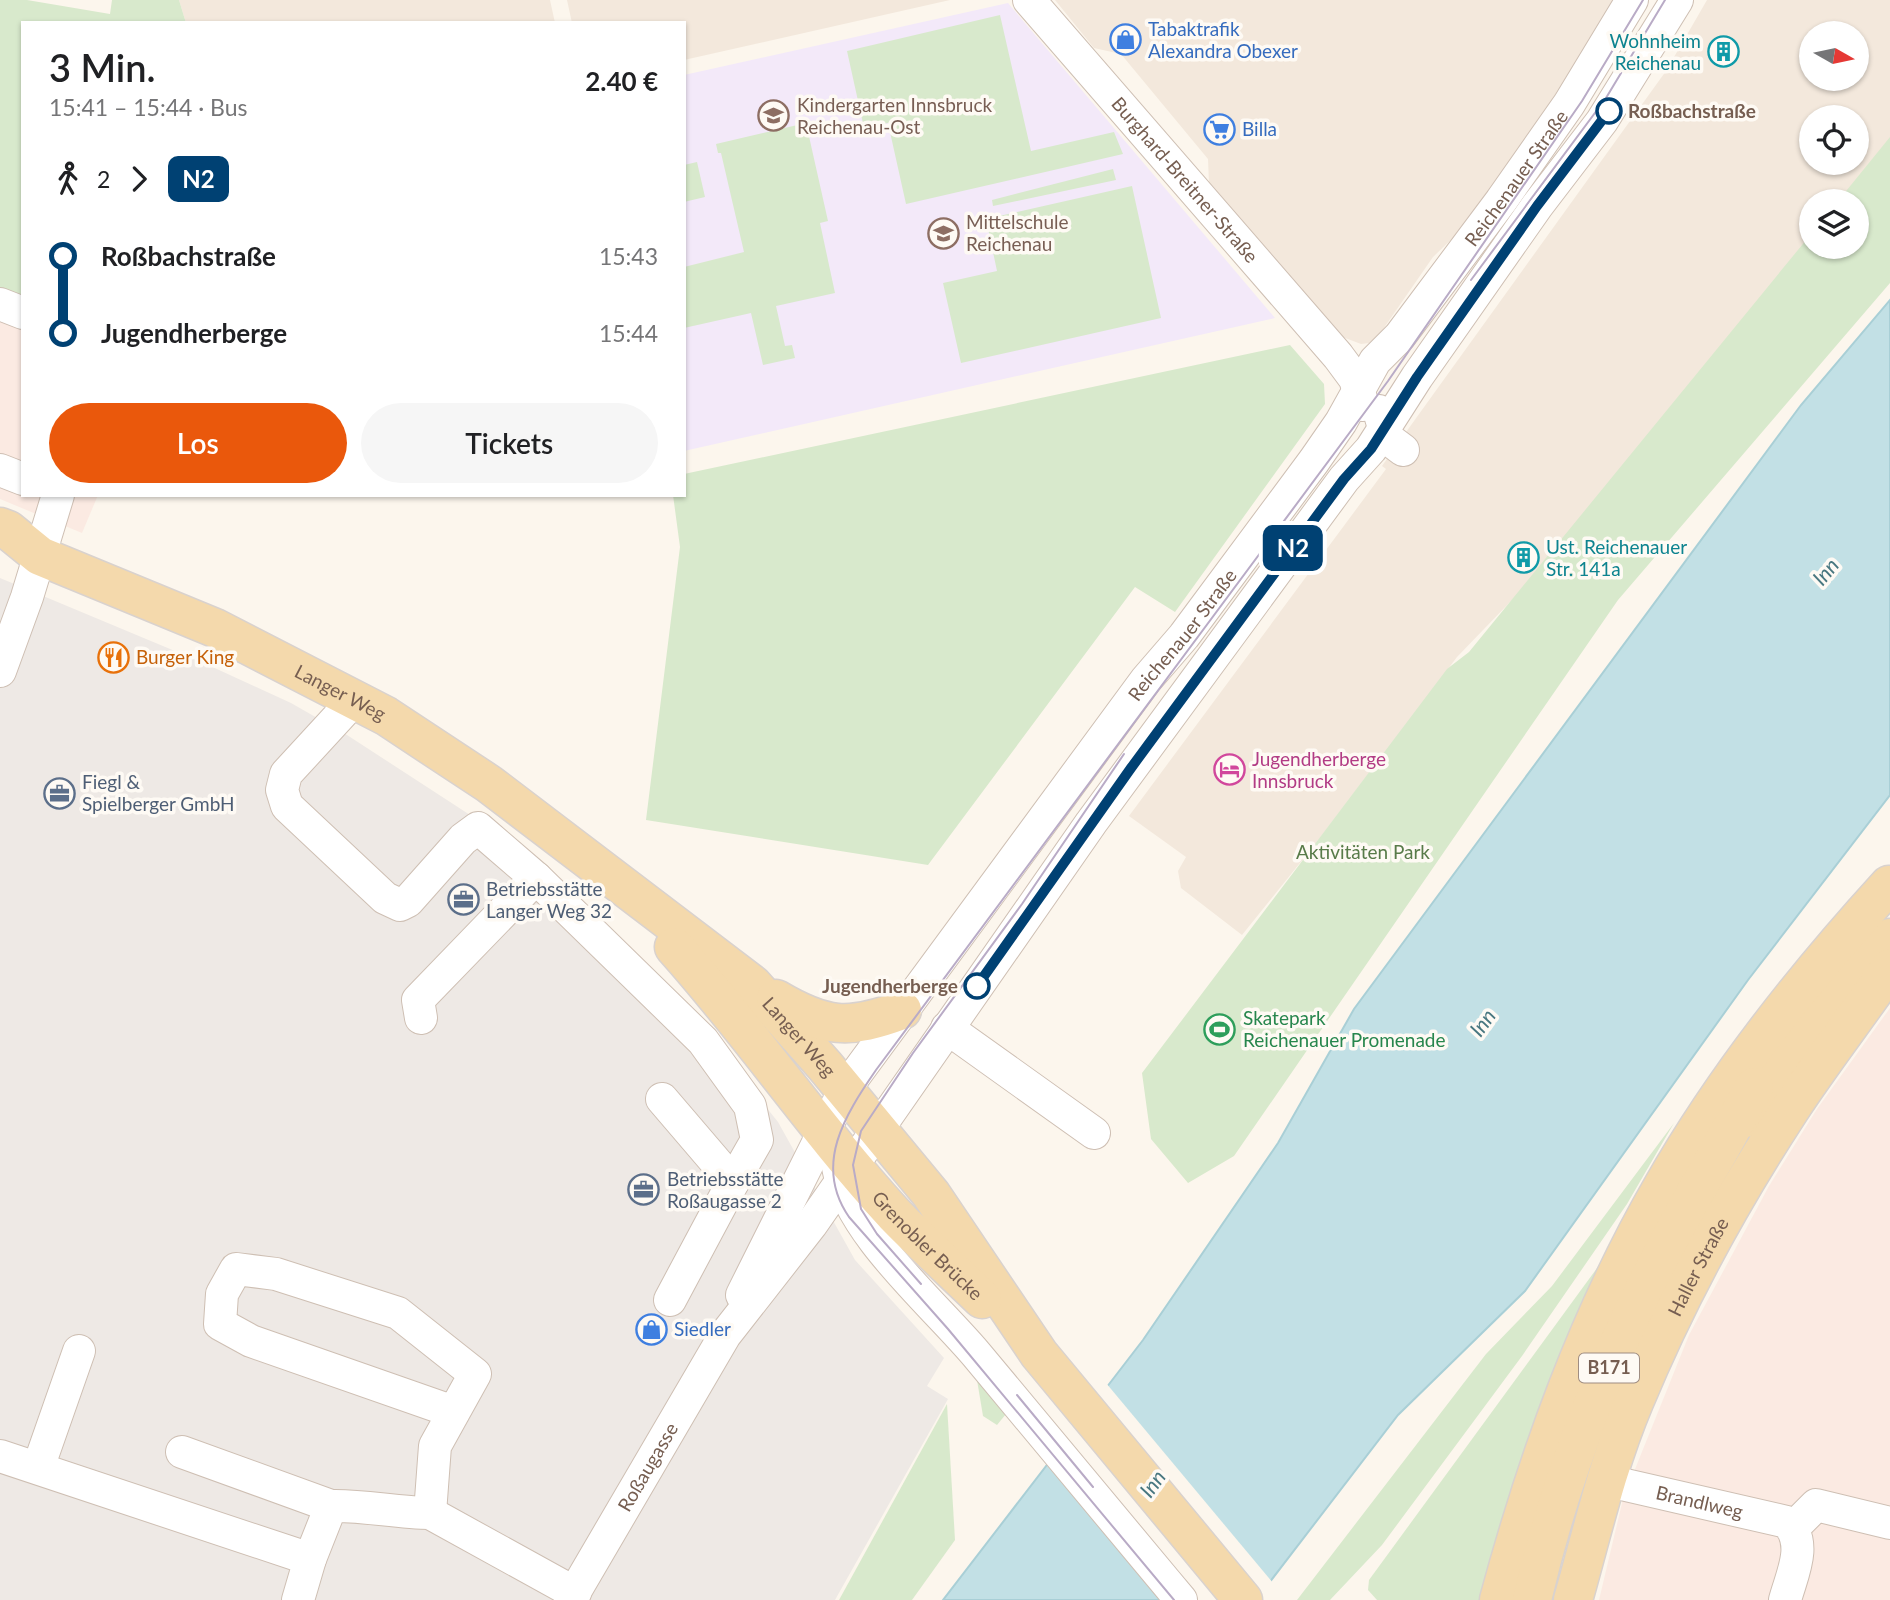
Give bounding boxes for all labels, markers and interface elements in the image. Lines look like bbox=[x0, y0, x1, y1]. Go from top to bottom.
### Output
place label: Tabaktrafik Alexandra Obexer bbox=[1148, 17, 1298, 62]
north arrow bbox=[1799, 21, 1869, 91]
map controls bbox=[1799, 21, 1869, 259]
shop icon: Tabaktrafik Alexandra Obexer bbox=[1108, 23, 1142, 57]
place label: Wohnheim Reichenau bbox=[1610, 29, 1701, 74]
building icon: Wohnheim Reichenau bbox=[1707, 35, 1741, 69]
text: 3 Min. bbox=[49, 44, 156, 90]
text: 2.40 € bbox=[585, 65, 658, 97]
street label: Burghard-Breitner-Straße bbox=[1107, 92, 1264, 267]
text: 15:41 – 15:44 · Bus bbox=[49, 93, 248, 121]
place label: Kindergarten Innsbruck Reichenau-Ost bbox=[797, 93, 992, 138]
marker: Roßbachstraße bbox=[1596, 98, 1622, 124]
school or university icon: Kindergarten Innsbruck Reichenau-Ost bbox=[757, 99, 791, 133]
place label: Roßbachstraße bbox=[1628, 99, 1756, 122]
street label: Reichenauer Straße bbox=[1459, 105, 1572, 250]
button: locate bbox=[1799, 105, 1869, 175]
supermarket icon: Billa bbox=[1202, 112, 1236, 146]
place label: Billa bbox=[1242, 117, 1277, 140]
icon: walk bbox=[49, 160, 87, 198]
icon: forward bbox=[120, 160, 158, 198]
text: N2 bbox=[182, 164, 215, 193]
text: 2 bbox=[97, 165, 110, 193]
button: layers bbox=[1799, 189, 1869, 259]
place label: Mittelschule Reichenau bbox=[966, 210, 1069, 255]
school or university icon: Mittelschule Reichenau bbox=[926, 216, 960, 250]
text: Roßbachstraße bbox=[101, 240, 276, 272]
text: 15:43 bbox=[599, 242, 658, 270]
text: Jugendherberge bbox=[101, 317, 287, 349]
text: 15:44 bbox=[599, 319, 658, 347]
button: Los bbox=[49, 403, 347, 483]
button: Tickets bbox=[361, 403, 658, 483]
line badge: N2 bbox=[1262, 525, 1324, 571]
text: N2 bbox=[1277, 533, 1309, 562]
place label: Ust. Reichenauer Str. 141a bbox=[1546, 535, 1687, 580]
building icon: Ust. Reichenauer Str. 141a bbox=[1506, 541, 1540, 575]
water label: Inn bbox=[1806, 552, 1843, 590]
street label: Reichenauer Straße bbox=[1123, 564, 1241, 705]
restaurant icon: Burger King bbox=[96, 640, 130, 674]
place label: Burger King bbox=[136, 645, 234, 668]
street label: Langer Weg bbox=[291, 659, 390, 725]
place label: Jugendherberge Innsbruck bbox=[1252, 747, 1386, 792]
hotel icon: Jugendherberge Innsbruck bbox=[1212, 753, 1246, 787]
place label: Fiegl & Spielberger GmbH bbox=[82, 770, 235, 815]
office icon: Fiegl & Spielberger GmbH bbox=[42, 776, 76, 810]
park label: Aktivitäten Park bbox=[1296, 840, 1430, 863]
place label: Betriebsstätte Langer Weg 32 bbox=[486, 877, 612, 922]
office icon: Betriebsstätte Langer Weg 32 bbox=[446, 883, 480, 917]
marker: Jugendherberge bbox=[964, 973, 990, 999]
place label: Jugendherberge bbox=[822, 974, 958, 997]
street label: Langer Weg bbox=[758, 992, 841, 1081]
water label: Inn bbox=[1464, 1004, 1500, 1041]
place label: Skatepark Reichenauer Promenade bbox=[1243, 1006, 1446, 1051]
sports icon: Skatepark Reichenauer Promenade bbox=[1203, 1012, 1237, 1046]
place label: Betriebsstätte Roßaugasse 2 bbox=[667, 1167, 784, 1212]
office icon: Betriebsstätte Roßaugasse 2 bbox=[627, 1173, 661, 1207]
street label: Grenobler Brücke bbox=[868, 1186, 988, 1305]
street label: Haller Straße bbox=[1662, 1213, 1733, 1320]
shop icon: Siedler bbox=[634, 1312, 668, 1346]
place label: Siedler bbox=[674, 1317, 731, 1340]
road number: B171 bbox=[1579, 1353, 1639, 1382]
street label: Roßaugasse bbox=[612, 1418, 682, 1515]
water label: Inn bbox=[1134, 1465, 1170, 1502]
street label: Brandlweg bbox=[1654, 1480, 1746, 1523]

